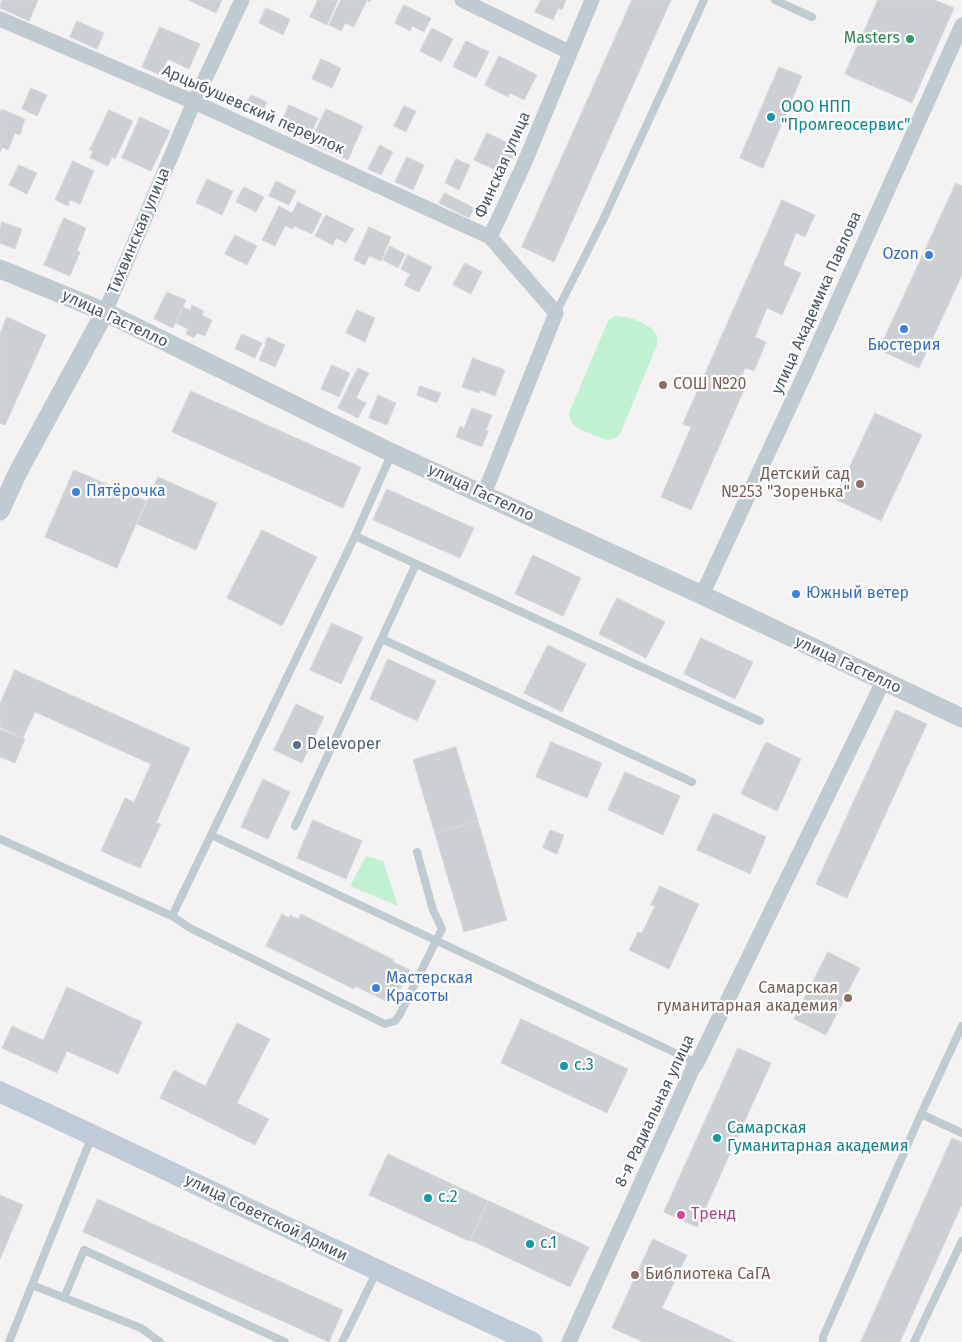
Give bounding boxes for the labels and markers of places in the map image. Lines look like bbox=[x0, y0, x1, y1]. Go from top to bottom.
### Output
place label: Masters bbox=[844, 29, 900, 49]
marker: Masters bbox=[904, 33, 916, 45]
place label: ООО НПП "Промгеосервис" bbox=[781, 98, 911, 136]
marker: ООО НПП "Промгеосервис" bbox=[765, 111, 777, 123]
place label: Ozon bbox=[882, 245, 919, 265]
marker: Ozon bbox=[923, 249, 935, 261]
marker: Бюстерия bbox=[898, 323, 910, 335]
place label: Бюстерия bbox=[868, 336, 940, 356]
place label: СОШ №20 bbox=[673, 375, 747, 395]
marker: СОШ №20 bbox=[657, 379, 669, 391]
place label: Детский сад №253 "Зоренька" bbox=[721, 465, 850, 503]
marker: Детский сад №253 "Зоренька" bbox=[854, 478, 866, 490]
place label: Пятёрочка bbox=[86, 482, 166, 502]
marker: Пятёрочка bbox=[70, 486, 82, 498]
place label: Южный ветер bbox=[806, 584, 909, 604]
marker: Южный ветер bbox=[790, 588, 802, 600]
place label: Delevoper bbox=[307, 735, 381, 755]
marker: Delevoper bbox=[291, 739, 303, 751]
place label: Мастерская Красоты bbox=[386, 969, 473, 1007]
place label: Самарская гуманитарная академия bbox=[657, 979, 838, 1017]
marker: Мастерская Красоты bbox=[370, 982, 382, 994]
marker: Самарская гуманитарная академия bbox=[842, 992, 854, 1004]
place label: с.3 bbox=[574, 1056, 594, 1076]
marker: с.3 bbox=[558, 1060, 570, 1072]
place label: Самарская Гуманитарная академия bbox=[727, 1119, 908, 1157]
marker: Самарская Гуманитарная академия bbox=[711, 1132, 723, 1144]
place label: с.2 bbox=[438, 1188, 458, 1208]
marker: с.2 bbox=[422, 1192, 434, 1204]
place label: Тренд bbox=[691, 1205, 736, 1225]
marker: Тренд bbox=[675, 1209, 687, 1221]
place label: с.1 bbox=[540, 1234, 557, 1254]
marker: с.1 bbox=[524, 1238, 536, 1250]
place label: Библиотека СаГА bbox=[645, 1265, 770, 1285]
marker: Библиотека СаГА bbox=[629, 1269, 641, 1281]

